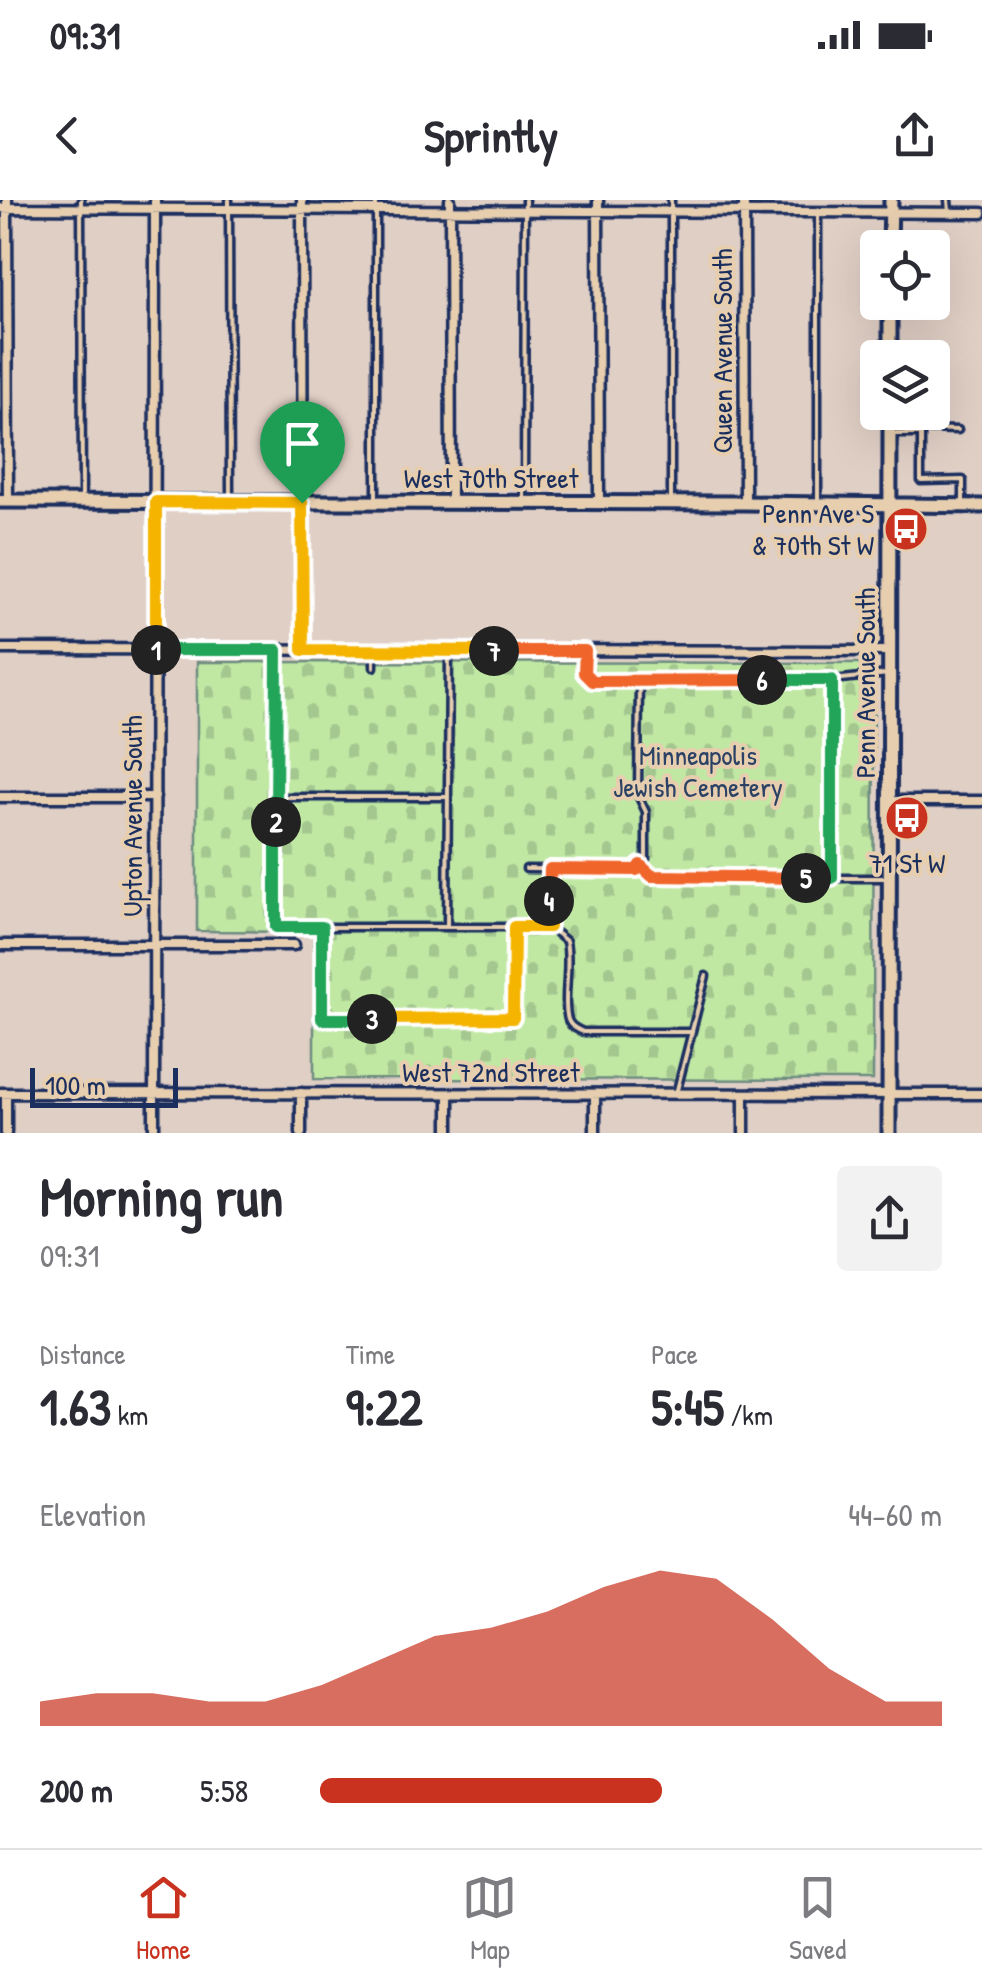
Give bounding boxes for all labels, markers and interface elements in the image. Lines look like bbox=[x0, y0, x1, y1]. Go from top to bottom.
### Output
text: 09:31 bbox=[50, 9, 121, 61]
text: Sprintly bbox=[424, 105, 558, 166]
icon: back bbox=[40, 108, 95, 163]
icon: share bbox=[887, 108, 942, 163]
map controls bbox=[860, 230, 950, 430]
button: locate bbox=[860, 230, 950, 320]
street label: Queen Avenue South bbox=[703, 248, 741, 454]
button: layers bbox=[860, 340, 950, 430]
pin bbox=[260, 401, 345, 504]
icon: arrive bbox=[275, 416, 330, 471]
street label: West 70th Street bbox=[404, 459, 579, 497]
place label: Penn Ave S & 70th St W bbox=[752, 494, 874, 564]
bus stop icon: Penn Ave S & 70th St W bbox=[883, 506, 929, 552]
street label: Penn Avenue South bbox=[846, 587, 884, 778]
pin: 1 bbox=[131, 625, 181, 675]
pin: 7 bbox=[469, 626, 519, 676]
text: 1 bbox=[151, 631, 161, 669]
text: 7 bbox=[487, 632, 501, 670]
pin: 6 bbox=[737, 655, 787, 705]
text: 6 bbox=[756, 661, 768, 699]
street label: Upton Avenue South bbox=[113, 715, 151, 917]
park label: Minneapolis Jewish Cemetery bbox=[613, 736, 783, 806]
bus stop icon: 71 St W bbox=[884, 795, 930, 841]
pin: 2 bbox=[251, 797, 301, 847]
text: 2 bbox=[269, 803, 283, 841]
place label: 71 St W bbox=[869, 844, 945, 882]
pin: 5 bbox=[781, 853, 831, 903]
text: 5 bbox=[800, 859, 812, 897]
pin: 4 bbox=[524, 876, 574, 926]
text: 4 bbox=[544, 882, 554, 920]
pin: 3 bbox=[347, 994, 397, 1044]
text: 3 bbox=[366, 1000, 378, 1038]
street label: West 72nd Street bbox=[402, 1053, 580, 1091]
scale bar bbox=[30, 1063, 178, 1108]
text: 100 m bbox=[45, 1066, 106, 1104]
text: Morning run bbox=[40, 1159, 283, 1233]
button: share bbox=[837, 1166, 942, 1271]
text: 09:31 bbox=[40, 1234, 99, 1277]
text: Distance bbox=[40, 1335, 126, 1373]
text: Time bbox=[346, 1335, 395, 1373]
text: Pace bbox=[651, 1335, 698, 1373]
text: 1.63 bbox=[40, 1373, 111, 1441]
text: 9:22 bbox=[346, 1373, 422, 1441]
text: 5:45 bbox=[651, 1373, 724, 1441]
text: km bbox=[111, 1396, 148, 1434]
text: /km bbox=[724, 1396, 773, 1434]
text: Elevation bbox=[40, 1493, 146, 1536]
text: 44–60 m bbox=[848, 1493, 942, 1536]
text: 200 m bbox=[40, 1769, 113, 1812]
text: 5:58 bbox=[200, 1769, 248, 1812]
tab: Home bbox=[136, 1870, 191, 1968]
tab: Map bbox=[462, 1870, 517, 1968]
tab: Saved bbox=[789, 1870, 846, 1968]

